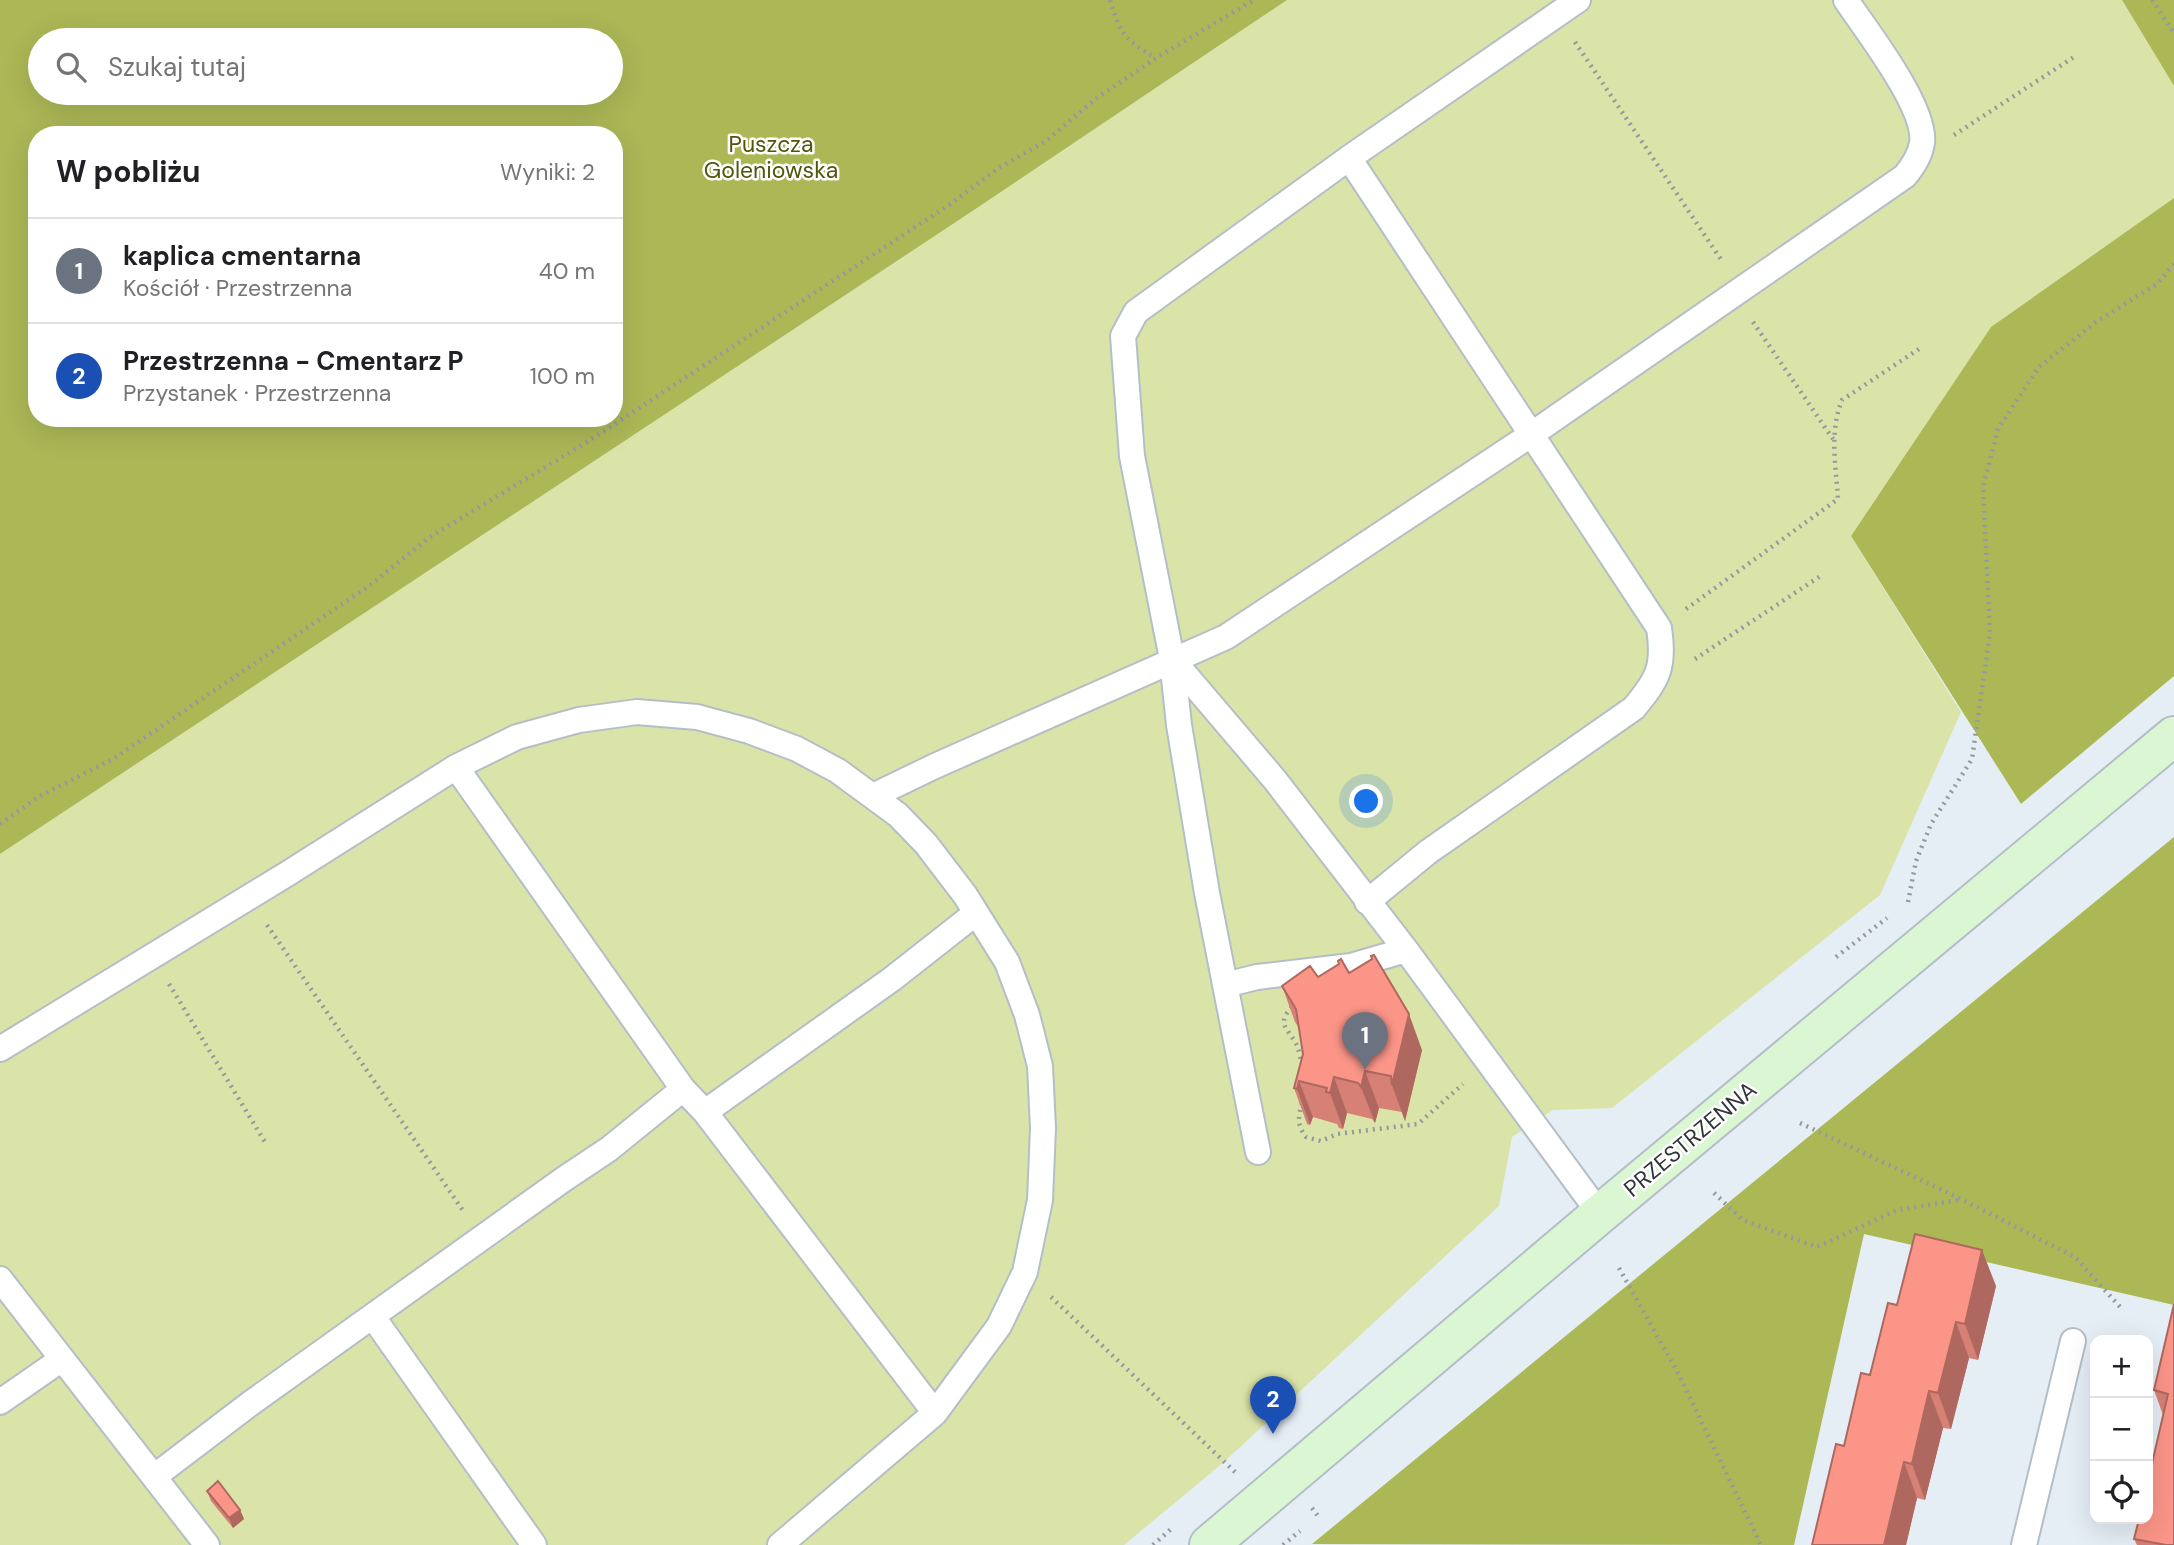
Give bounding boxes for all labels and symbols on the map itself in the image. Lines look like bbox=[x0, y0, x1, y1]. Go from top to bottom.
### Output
park label: Puszcza Goleniowska bbox=[704, 129, 838, 185]
your location bbox=[1349, 784, 1383, 818]
pin: 1 bbox=[1342, 1012, 1388, 1070]
street label: PRZESTRZENNA bbox=[1617, 1075, 1763, 1203]
pin: 2 bbox=[1250, 1376, 1296, 1434]

